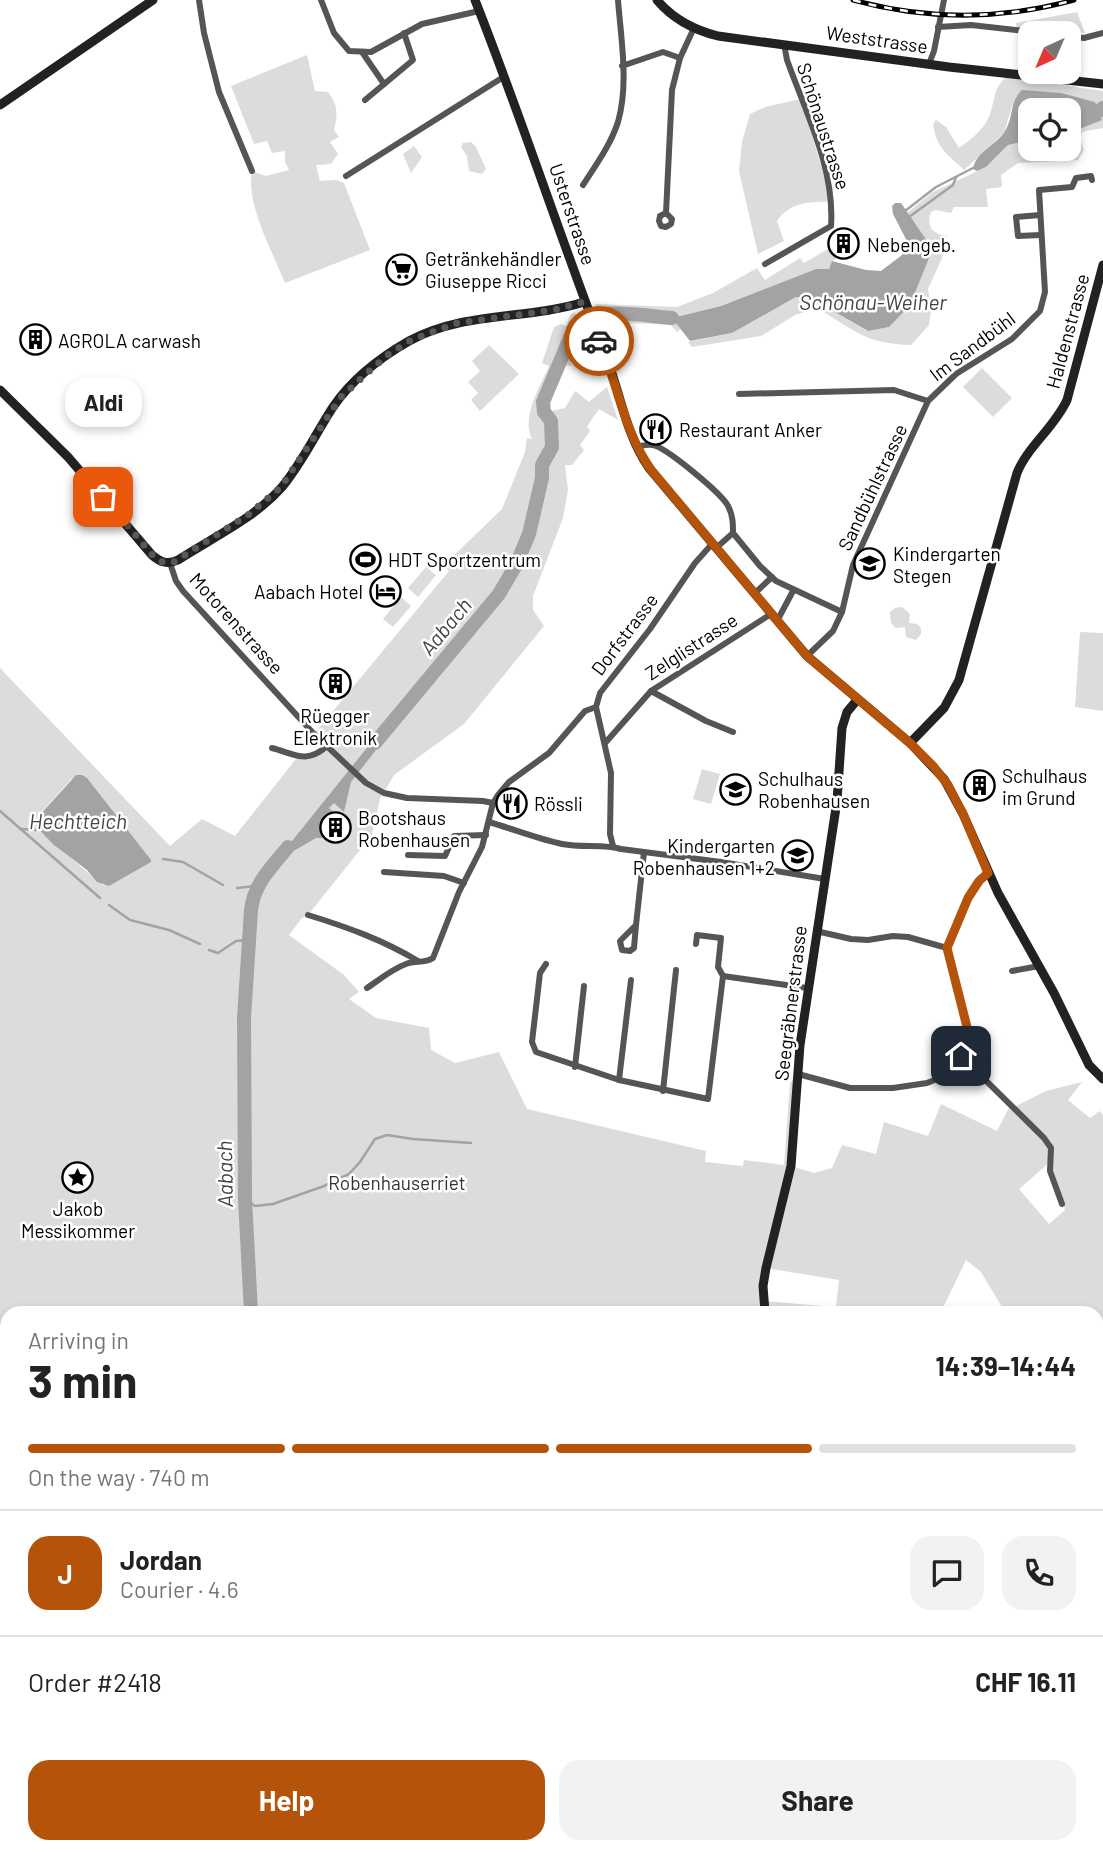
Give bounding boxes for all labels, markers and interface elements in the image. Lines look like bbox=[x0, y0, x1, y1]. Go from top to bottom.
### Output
street label: Weststrasse bbox=[825, 20, 929, 58]
north arrow bbox=[1018, 21, 1082, 84]
map controls bbox=[1018, 21, 1081, 161]
street label: Schönaustrasse bbox=[793, 60, 855, 192]
button: locate bbox=[1018, 98, 1081, 161]
street label: Usterstrasse bbox=[545, 160, 601, 268]
building icon: Nebengeb. bbox=[827, 227, 861, 261]
place label: Nebengeb. bbox=[867, 233, 956, 256]
place label: Getränkehändler Giuseppe Ricci bbox=[425, 247, 562, 292]
supermarket icon: Getränkehändler Giuseppe Ricci bbox=[385, 252, 419, 286]
street label: Haldenstrasse bbox=[1041, 271, 1093, 391]
water label: Schönau-Weiher bbox=[799, 289, 947, 314]
courier bbox=[564, 306, 634, 376]
street label: Im Sandbühl bbox=[925, 306, 1019, 386]
icon: car bbox=[580, 322, 618, 360]
building icon: AGROLA carwash bbox=[18, 323, 52, 357]
place label: AGROLA carwash bbox=[58, 329, 201, 352]
callout: Aldi bbox=[64, 378, 142, 427]
text: Aldi bbox=[84, 388, 123, 416]
restaurant icon: Restaurant Anker bbox=[639, 412, 673, 446]
place label: Restaurant Anker bbox=[679, 418, 822, 441]
street label: Sandbühlstrasse bbox=[833, 420, 911, 554]
pin bbox=[73, 467, 133, 527]
icon: bag bbox=[84, 478, 122, 516]
sports icon: HDT Sportzentrum bbox=[348, 542, 382, 576]
place label: Kindergarten Stegen bbox=[893, 542, 1001, 587]
school or university icon: Kindergarten Stegen bbox=[853, 547, 887, 581]
place label: HDT Sportzentrum bbox=[388, 548, 541, 571]
street label: Motorenstrasse bbox=[185, 567, 289, 679]
hotel icon: Aabach Hotel bbox=[369, 574, 403, 608]
place label: Aabach Hotel bbox=[254, 580, 363, 603]
street label: Dorfstrasse bbox=[586, 589, 662, 679]
water label: Aabach bbox=[414, 592, 476, 660]
street label: Zelglistrasse bbox=[641, 608, 741, 684]
building icon: Rüegger Elektronik bbox=[318, 667, 352, 701]
place label: Rüegger Elektronik bbox=[293, 704, 377, 749]
place label: Schulhaus im Grund bbox=[1002, 764, 1087, 809]
place label: Schulhaus Robenhausen bbox=[758, 767, 870, 812]
building icon: Schulhaus im Grund bbox=[962, 769, 996, 803]
school or university icon: Schulhaus Robenhausen bbox=[718, 772, 752, 806]
restaurant icon: Rössli bbox=[494, 786, 528, 820]
place label: Rössli bbox=[534, 792, 583, 815]
place label: Bootshaus Robenhausen bbox=[358, 806, 470, 851]
water label: Hechtteich bbox=[29, 808, 127, 833]
building icon: Bootshaus Robenhausen bbox=[318, 811, 352, 845]
place label: Kindergarten Robenhausen 1+2 bbox=[633, 834, 775, 879]
school or university icon: Kindergarten Robenhausen 1+2 bbox=[781, 839, 815, 873]
street label: Seegräbnerstrasse bbox=[769, 924, 811, 1082]
pin bbox=[931, 1026, 991, 1086]
icon: home bbox=[942, 1037, 980, 1075]
water label: Aabach bbox=[211, 1140, 237, 1208]
place icon: Jakob Messikommer bbox=[61, 1160, 95, 1194]
park label: Robenhauserriet bbox=[328, 1171, 466, 1194]
place label: Jakob Messikommer bbox=[21, 1197, 135, 1242]
text: Arriving in bbox=[28, 1326, 129, 1354]
text: 14:39–14:44 bbox=[936, 1350, 1076, 1381]
text: 3 min bbox=[28, 1352, 137, 1407]
text: On the way · 740 m bbox=[28, 1463, 210, 1491]
button: chat bbox=[910, 1536, 984, 1610]
button: phone bbox=[1002, 1536, 1076, 1610]
text: Jordan bbox=[120, 1544, 202, 1575]
text: J bbox=[57, 1558, 73, 1589]
text: Courier · 4.6 bbox=[120, 1575, 239, 1603]
text: Order #2418 bbox=[28, 1666, 162, 1697]
text: CHF 16.11 bbox=[975, 1666, 1076, 1697]
button: Help bbox=[28, 1760, 545, 1840]
button: Share bbox=[559, 1760, 1076, 1840]

